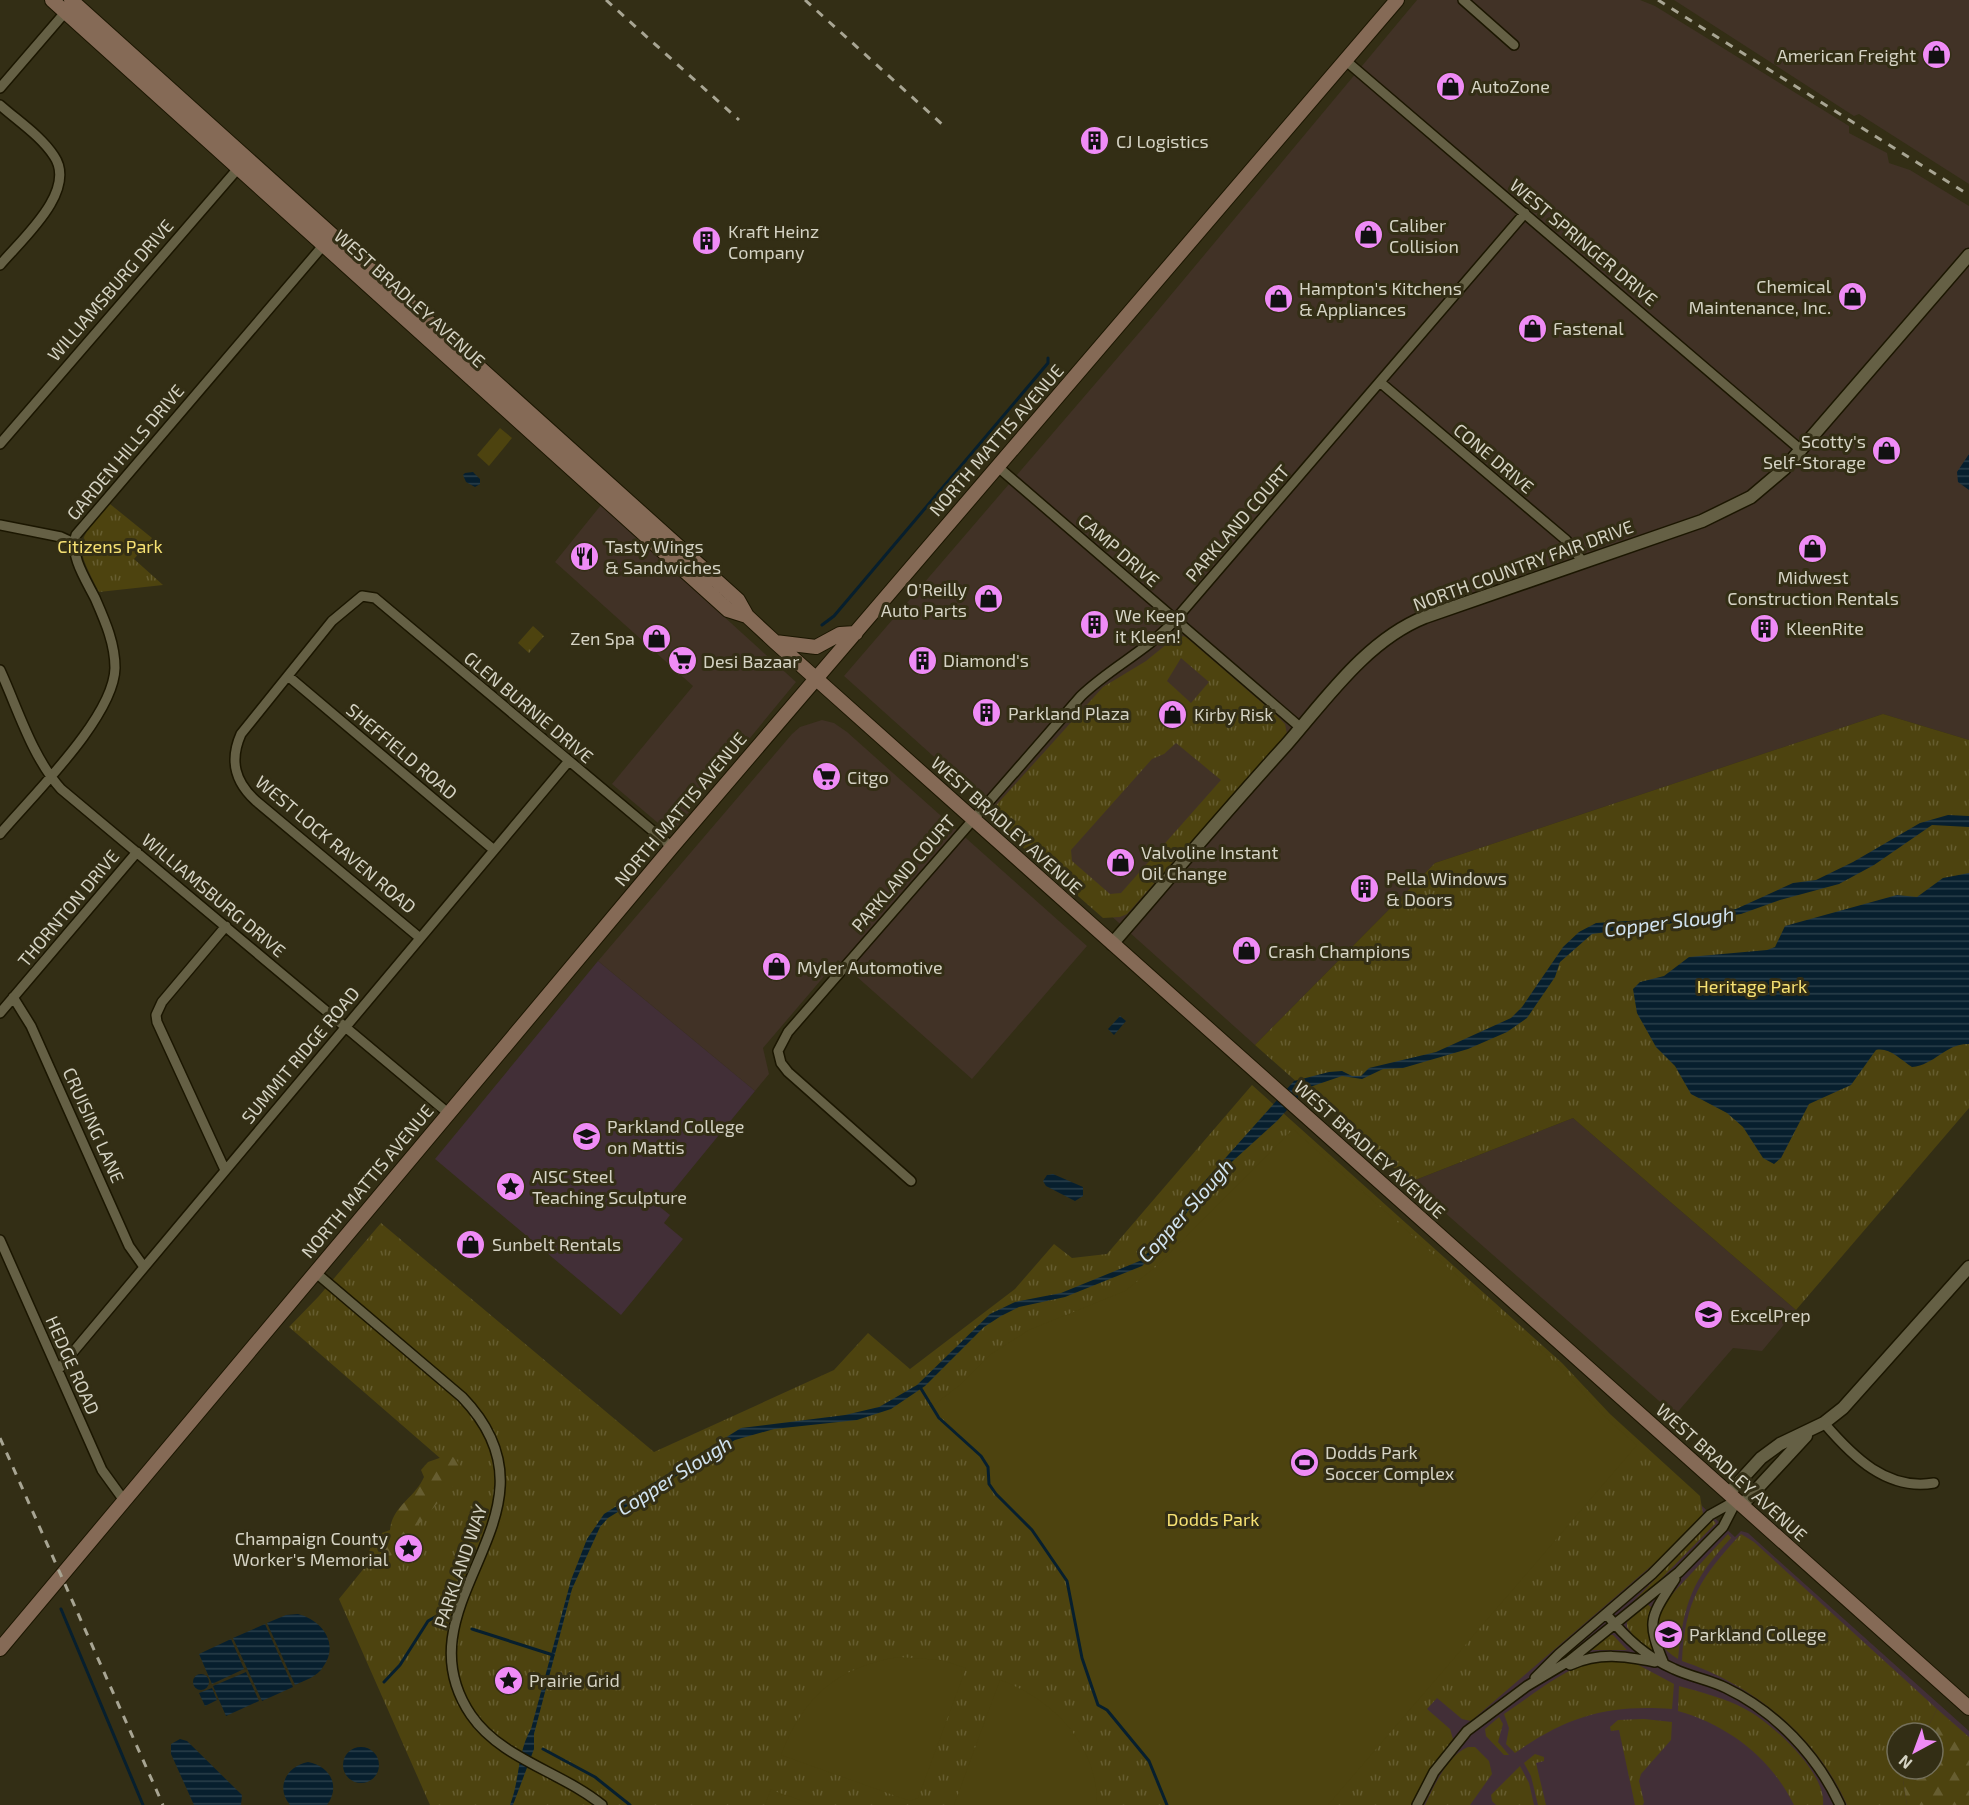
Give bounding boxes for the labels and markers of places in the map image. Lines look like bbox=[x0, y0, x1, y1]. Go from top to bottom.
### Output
shop icon: American Freight bbox=[1921, 39, 1953, 71]
place label: American Freight bbox=[1777, 44, 1916, 66]
shop icon: AutoZone bbox=[1434, 70, 1466, 102]
place label: AutoZone bbox=[1471, 75, 1550, 97]
building icon: CJ Logistics bbox=[1079, 125, 1111, 157]
place label: CJ Logistics bbox=[1116, 130, 1209, 152]
place label: Caliber Collision bbox=[1389, 214, 1459, 257]
shop icon: Caliber Collision bbox=[1352, 219, 1384, 251]
place label: Kraft Heinz Company bbox=[728, 220, 819, 263]
building icon: Kraft Heinz Company bbox=[691, 225, 723, 257]
place label: Chemical Maintenance, Inc. bbox=[1689, 275, 1832, 318]
place label: Hampton's Kitchens & Appliances bbox=[1299, 277, 1462, 320]
shop icon: Chemical Maintenance, Inc. bbox=[1836, 280, 1868, 312]
shop icon: Hampton's Kitchens & Appliances bbox=[1262, 282, 1294, 314]
shop icon: Fastenal bbox=[1516, 312, 1548, 344]
place label: Fastenal bbox=[1553, 317, 1624, 339]
place label: Scotty's Self-Storage bbox=[1763, 430, 1866, 473]
shop icon: Scotty's Self-Storage bbox=[1871, 435, 1903, 467]
shop icon: Midwest Construction Rentals bbox=[1797, 532, 1829, 564]
place label: Tasty Wings & Sandwiches bbox=[605, 535, 721, 578]
restaurant icon: Tasty Wings & Sandwiches bbox=[568, 540, 600, 572]
place label: Midwest Construction Rentals bbox=[1727, 566, 1899, 609]
place label: O'Reilly Auto Parts bbox=[881, 578, 967, 621]
shop icon: O'Reilly Auto Parts bbox=[972, 583, 1004, 615]
place label: We Keep it Kleen! bbox=[1115, 604, 1186, 647]
building icon: We Keep it Kleen! bbox=[1078, 609, 1110, 641]
building icon: KleenRite bbox=[1749, 612, 1781, 644]
place label: KleenRite bbox=[1786, 617, 1864, 639]
shop icon: Zen Spa bbox=[640, 622, 672, 654]
place label: Zen Spa bbox=[570, 627, 635, 649]
building icon: Diamond's bbox=[906, 644, 938, 676]
supermarket icon: Desi Bazaar bbox=[666, 645, 698, 677]
place label: Diamond's bbox=[943, 649, 1029, 671]
place label: Desi Bazaar bbox=[703, 650, 799, 672]
building icon: Parkland Plaza bbox=[971, 697, 1003, 729]
shop icon: Kirby Risk bbox=[1157, 698, 1189, 730]
place label: Parkland Plaza bbox=[1008, 702, 1130, 724]
place label: Kirby Risk bbox=[1194, 703, 1274, 725]
supermarket icon: Citgo bbox=[810, 761, 842, 793]
place label: Citgo bbox=[847, 766, 889, 788]
place label: Valvoline Instant Oil Change bbox=[1141, 841, 1278, 884]
shop icon: Valvoline Instant Oil Change bbox=[1104, 846, 1136, 878]
place label: Pella Windows & Doors bbox=[1386, 867, 1507, 910]
building icon: Pella Windows & Doors bbox=[1349, 872, 1381, 904]
shop icon: Crash Champions bbox=[1231, 935, 1263, 967]
place label: Crash Champions bbox=[1268, 940, 1410, 962]
shop icon: Myler Automotive bbox=[760, 951, 792, 983]
place label: Myler Automotive bbox=[797, 956, 943, 978]
place label: Parkland College on Mattis bbox=[607, 1115, 744, 1158]
school or university icon: Parkland College on Mattis bbox=[570, 1120, 602, 1152]
place label: AISC Steel Teaching Sculpture bbox=[532, 1165, 687, 1208]
place icon: AISC Steel Teaching Sculpture bbox=[495, 1170, 527, 1202]
shop icon: Sunbelt Rentals bbox=[455, 1228, 487, 1260]
place label: Sunbelt Rentals bbox=[492, 1233, 621, 1255]
school or university icon: ExcelPrep bbox=[1693, 1299, 1725, 1331]
place label: ExcelPrep bbox=[1730, 1304, 1811, 1326]
place label: Dodds Park Soccer Complex bbox=[1325, 1441, 1455, 1484]
sports icon: Dodds Park Soccer Complex bbox=[1288, 1446, 1320, 1478]
place label: Champaign County Worker's Memorial bbox=[233, 1527, 389, 1570]
place icon: Champaign County Worker's Memorial bbox=[393, 1532, 425, 1564]
school or university icon: Parkland College bbox=[1652, 1618, 1684, 1650]
place label: Parkland College bbox=[1689, 1623, 1826, 1645]
place icon: Prairie Grid bbox=[492, 1664, 524, 1696]
place label: Prairie Grid bbox=[529, 1669, 620, 1691]

